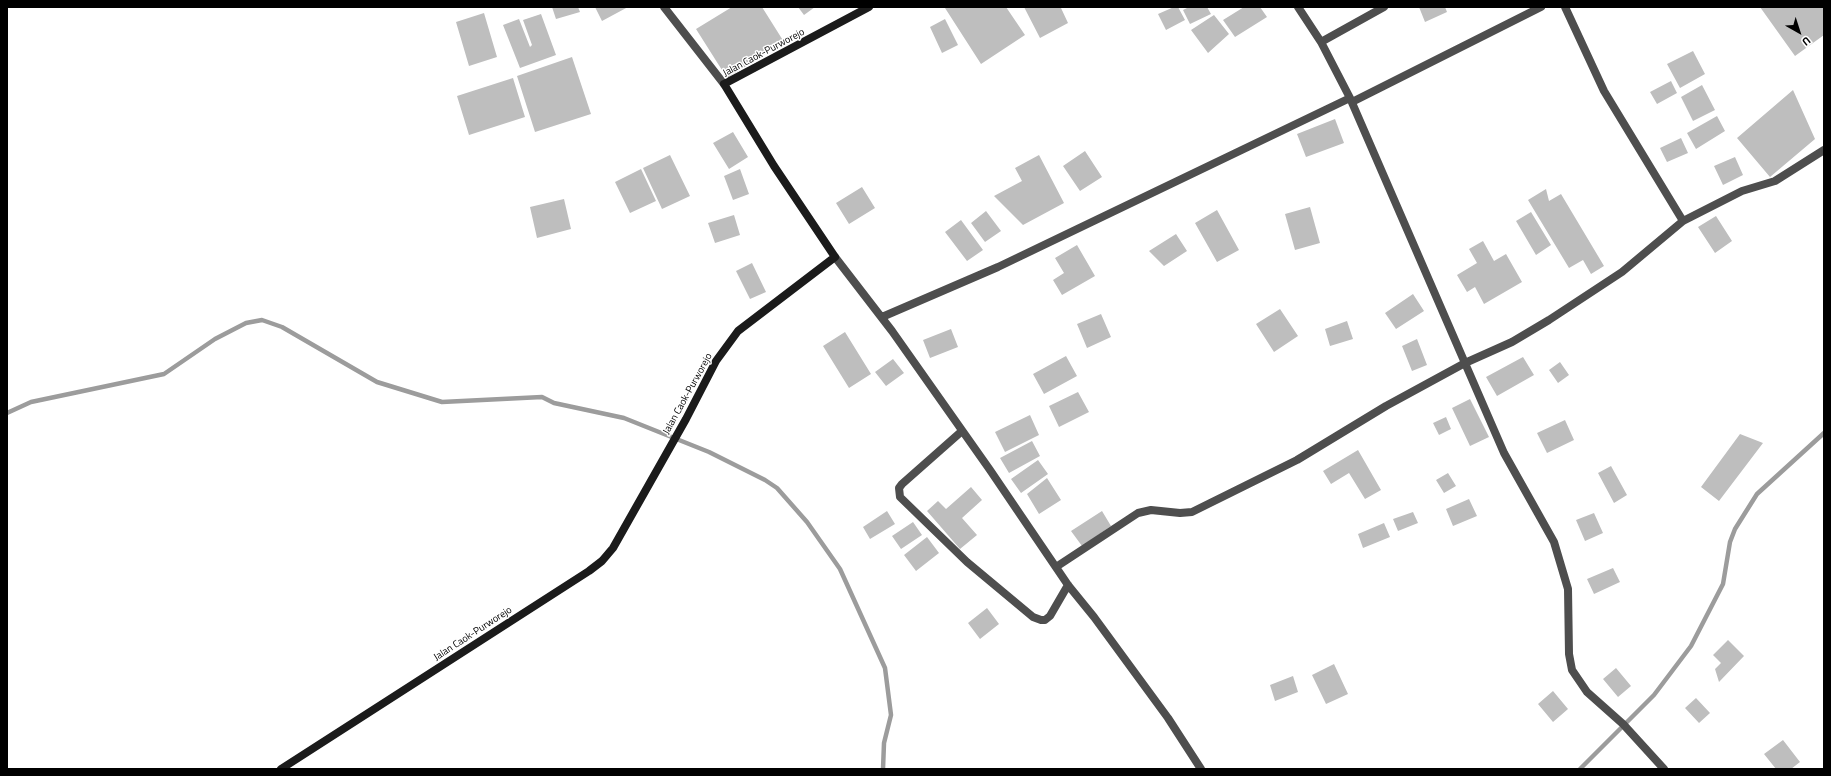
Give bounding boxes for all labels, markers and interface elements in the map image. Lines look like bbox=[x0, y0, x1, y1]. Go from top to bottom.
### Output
north arrow bbox=[1779, 12, 1819, 52]
street label: Jalan Caok-Purworejo bbox=[721, 26, 807, 80]
text: U bbox=[1799, 33, 1814, 50]
street label: Jalan Caok-Purworejo bbox=[661, 351, 715, 437]
street label: Jalan Caok-Purworejo bbox=[432, 604, 514, 664]

